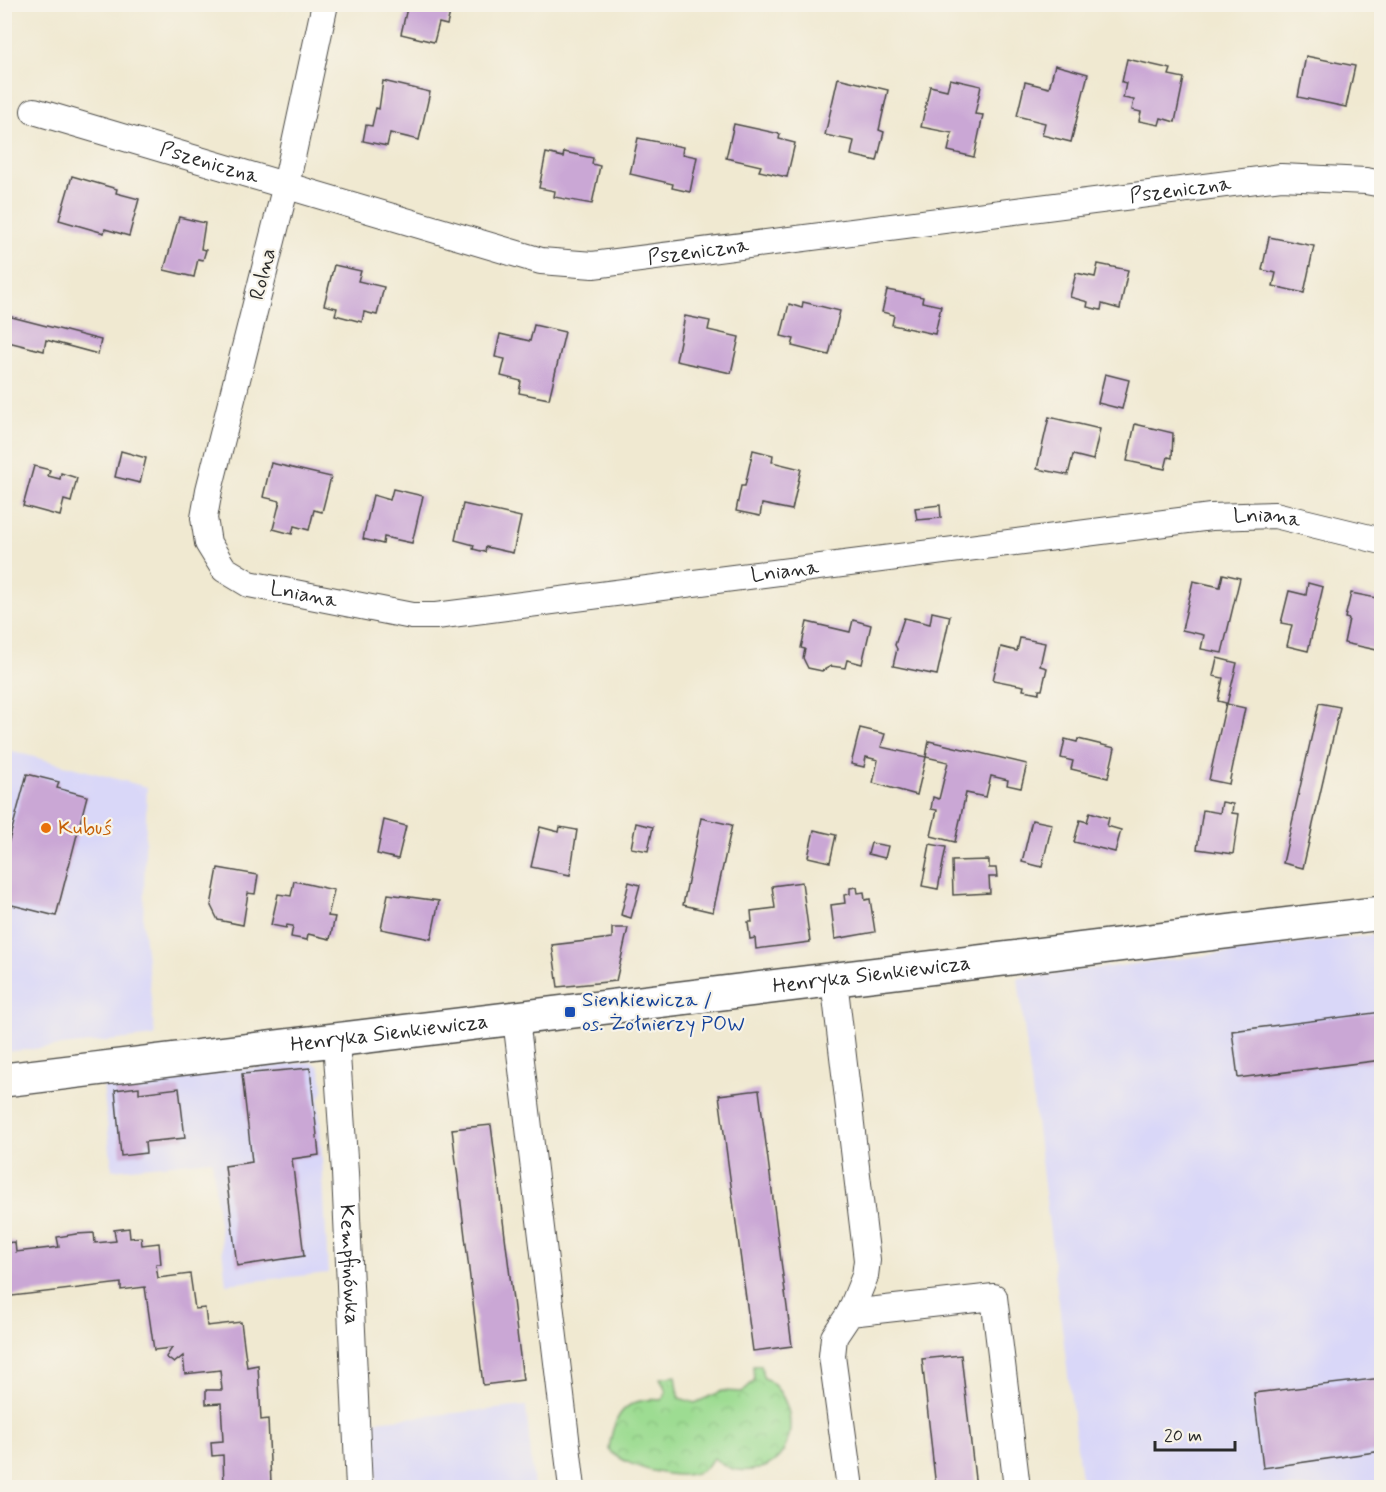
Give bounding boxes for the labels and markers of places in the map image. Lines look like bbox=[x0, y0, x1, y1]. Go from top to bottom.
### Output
place label: Kubuś bbox=[58, 814, 112, 842]
marker: Kubuś bbox=[39, 821, 53, 835]
place label: Sienkiewicza / os. Żołnierzy POW bbox=[582, 986, 745, 1038]
marker: Sienkiewicza / os. Żołnierzy POW bbox=[563, 1005, 577, 1019]

